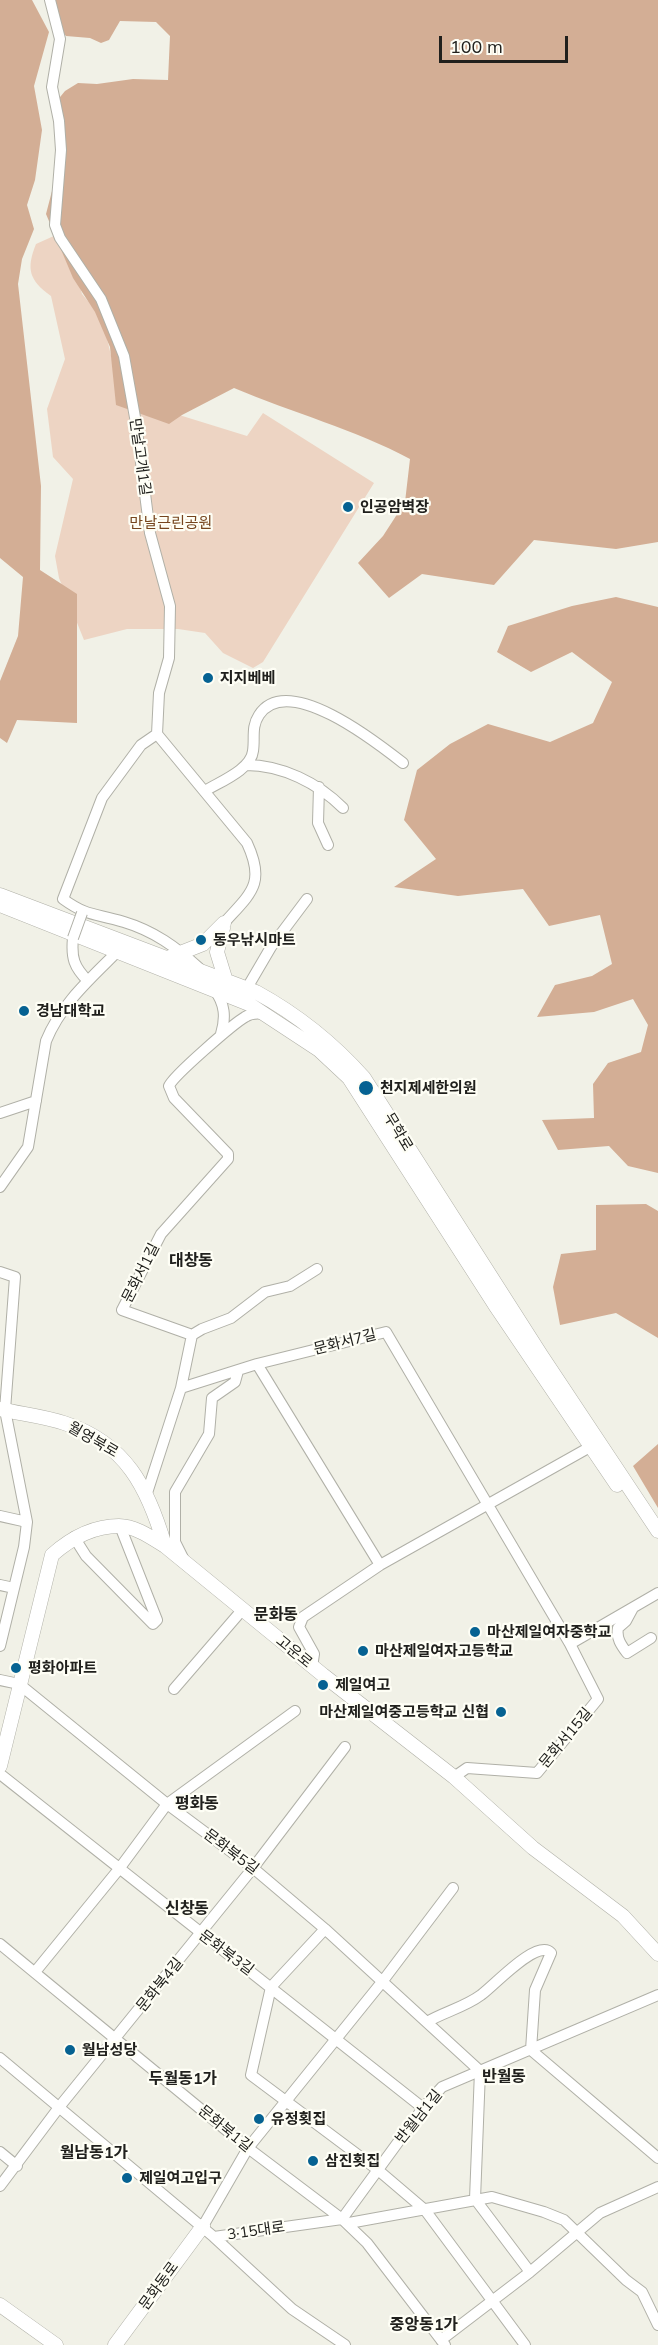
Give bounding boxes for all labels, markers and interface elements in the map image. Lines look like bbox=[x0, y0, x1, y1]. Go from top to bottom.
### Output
scale bar bbox=[442, 24, 571, 62]
text: 100 m bbox=[450, 35, 503, 58]
street label: 만날고개1길 bbox=[126, 417, 154, 497]
place label: 인공암벽장 bbox=[360, 498, 429, 516]
marker: 인공암벽장 bbox=[341, 500, 355, 514]
park label: 만날근린공원 bbox=[130, 514, 212, 532]
place label: 지지베베 bbox=[220, 669, 275, 687]
marker: 지지베베 bbox=[201, 671, 215, 685]
place label: 동우낚시마트 bbox=[213, 931, 296, 949]
marker: 동우낚시마트 bbox=[194, 933, 208, 947]
place label: 경남대학교 bbox=[36, 1002, 105, 1020]
marker: 경남대학교 bbox=[17, 1004, 31, 1018]
marker: 천지제세한의원 bbox=[357, 1079, 375, 1097]
place label: 천지제세한의원 bbox=[380, 1079, 477, 1097]
street label: 무학로 bbox=[380, 1110, 416, 1154]
street label: 문화서1길 bbox=[118, 1240, 164, 1306]
district label: 대창동 bbox=[169, 1251, 213, 1271]
street label: 문화서7길 bbox=[312, 1326, 378, 1358]
street label: 월영북로 bbox=[65, 1418, 121, 1462]
district label: 문화동 bbox=[254, 1605, 298, 1625]
place label: 마산제일여자중학교 bbox=[487, 1623, 611, 1641]
marker: 마산제일여자중학교 bbox=[468, 1625, 482, 1639]
street label: 고운로 bbox=[272, 1632, 316, 1672]
place label: 마산제일여자고등학교 bbox=[375, 1642, 513, 1660]
marker: 마산제일여자고등학교 bbox=[356, 1644, 370, 1658]
place label: 평화아파트 bbox=[28, 1659, 97, 1677]
marker: 평화아파트 bbox=[9, 1661, 23, 1675]
place label: 제일여고 bbox=[335, 1676, 390, 1694]
marker: 제일여고 bbox=[316, 1678, 330, 1692]
place label: 마산제일여중고등학교 신협 bbox=[319, 1703, 489, 1721]
street label: 문화서15길 bbox=[536, 1704, 596, 1772]
marker: 마산제일여중고등학교 신협 bbox=[494, 1705, 508, 1719]
district label: 평화동 bbox=[175, 1794, 219, 1814]
street label: 문화북5길 bbox=[200, 1825, 262, 1879]
district label: 신창동 bbox=[165, 1899, 209, 1919]
street label: 문화북3길 bbox=[195, 1926, 257, 1980]
street label: 문화북4길 bbox=[133, 1954, 187, 2016]
place label: 월남성당 bbox=[82, 2041, 137, 2059]
marker: 월남성당 bbox=[63, 2043, 77, 2057]
district label: 반월동 bbox=[482, 2067, 526, 2087]
district label: 두월동1가 bbox=[149, 2069, 217, 2089]
street label: 반월남1길 bbox=[392, 2086, 446, 2148]
street label: 문화북1길 bbox=[194, 2102, 256, 2156]
place label: 유정횟집 bbox=[271, 2110, 326, 2128]
marker: 유정횟집 bbox=[252, 2112, 266, 2126]
district label: 월남동1가 bbox=[60, 2143, 128, 2163]
place label: 삼진횟집 bbox=[325, 2152, 380, 2170]
marker: 삼진횟집 bbox=[306, 2154, 320, 2168]
place label: 제일여고입구 bbox=[139, 2169, 222, 2187]
marker: 제일여고입구 bbox=[120, 2171, 134, 2185]
street label: 3·15대로 bbox=[226, 2218, 286, 2244]
street label: 문화동로 bbox=[135, 2258, 183, 2314]
district label: 중앙동1가 bbox=[390, 2315, 458, 2335]

